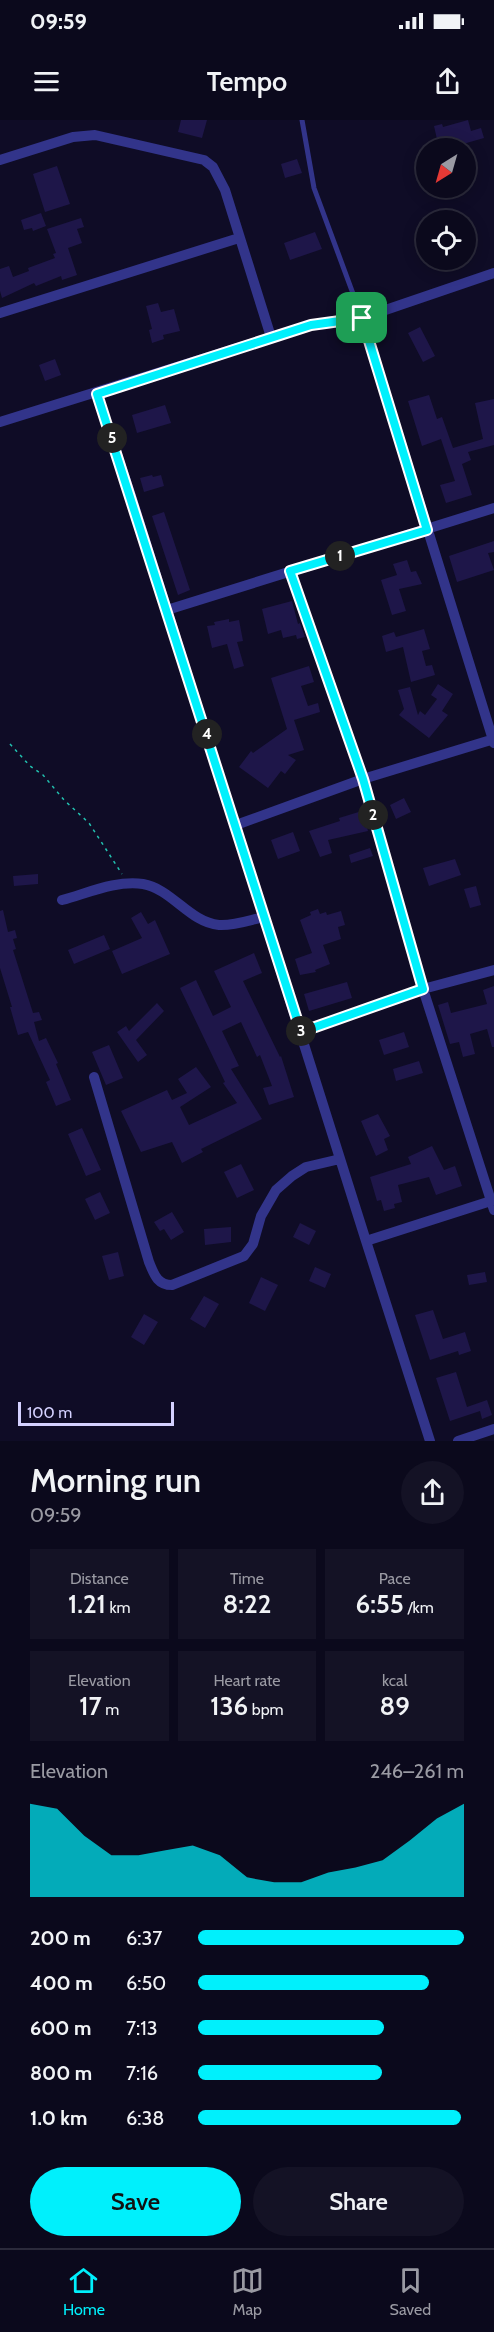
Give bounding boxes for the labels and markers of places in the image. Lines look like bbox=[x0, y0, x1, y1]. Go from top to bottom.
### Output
pin bbox=[336, 292, 387, 343]
pin: 5 bbox=[97, 423, 127, 453]
pin: 1 bbox=[325, 541, 355, 571]
pin: 4 bbox=[192, 719, 222, 749]
pin: 2 bbox=[358, 800, 388, 830]
pin: 3 bbox=[286, 1016, 316, 1046]

